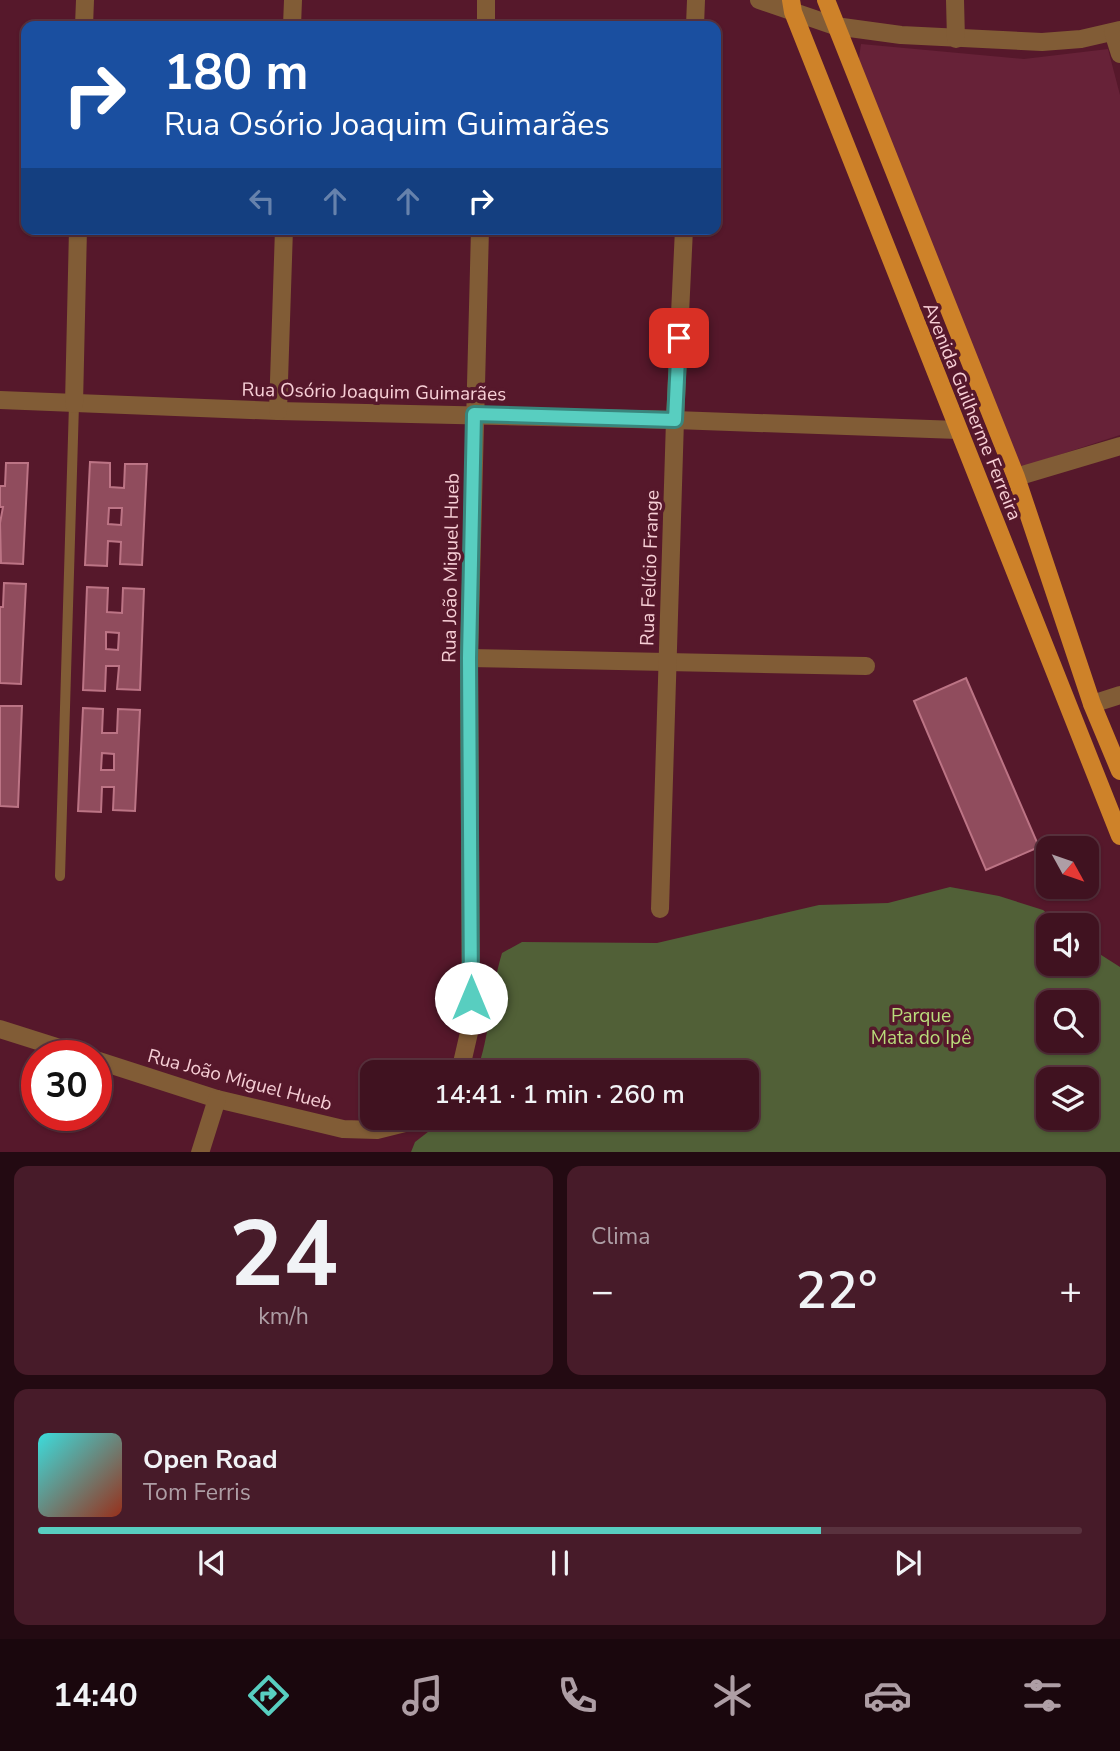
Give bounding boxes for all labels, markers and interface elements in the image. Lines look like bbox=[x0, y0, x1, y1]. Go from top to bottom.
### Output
text: 180 m bbox=[164, 39, 308, 106]
icon: right bbox=[49, 49, 140, 140]
text: Rua Osório Joaquim Guimarães bbox=[164, 103, 610, 146]
icon: left bbox=[243, 182, 281, 220]
icon: ahead bbox=[316, 182, 354, 220]
icon: ahead bbox=[389, 182, 427, 220]
icon: right bbox=[462, 182, 500, 220]
street label: Avenida Guilherme Ferreira bbox=[916, 299, 1028, 524]
pin bbox=[649, 308, 709, 368]
icon: arrive bbox=[660, 319, 698, 357]
street label: Rua Osório Joaquim Guimarães bbox=[241, 377, 506, 407]
street label: Rua João Miguel Hueb bbox=[436, 473, 466, 663]
street label: Rua Felício Frange bbox=[634, 490, 666, 647]
north arrow bbox=[1036, 836, 1099, 900]
map controls bbox=[1036, 836, 1099, 1130]
button: sound bbox=[1036, 913, 1099, 976]
position arrow bbox=[434, 961, 508, 1035]
button: search bbox=[1036, 990, 1099, 1053]
park label: Parque Mata do Ipê bbox=[871, 1003, 971, 1051]
speed limit sign: 30 bbox=[21, 1040, 112, 1131]
street label: Rua João Miguel Hueb bbox=[145, 1043, 335, 1117]
button: layers bbox=[1036, 1067, 1099, 1130]
text: 14:41 · 1 min · 260 m bbox=[434, 1077, 685, 1112]
text: 24 bbox=[229, 1193, 338, 1317]
text: Clima bbox=[591, 1221, 651, 1252]
text: 22° bbox=[796, 1255, 877, 1326]
text: − bbox=[591, 1266, 614, 1317]
text: + bbox=[1059, 1266, 1082, 1317]
text: km/h bbox=[258, 1301, 309, 1332]
text: Open Road bbox=[143, 1442, 278, 1477]
text: Tom Ferris bbox=[143, 1477, 251, 1508]
icon: previous bbox=[193, 1544, 231, 1582]
icon: pause bbox=[541, 1544, 579, 1582]
icon: next bbox=[889, 1544, 927, 1582]
icon: directions bbox=[244, 1671, 293, 1720]
icon: music bbox=[398, 1671, 447, 1720]
icon: phone bbox=[553, 1671, 602, 1720]
icon: climate bbox=[708, 1671, 757, 1720]
icon: car bbox=[863, 1671, 912, 1720]
icon: filters bbox=[1018, 1671, 1067, 1720]
text: 14:40 bbox=[53, 1674, 138, 1717]

